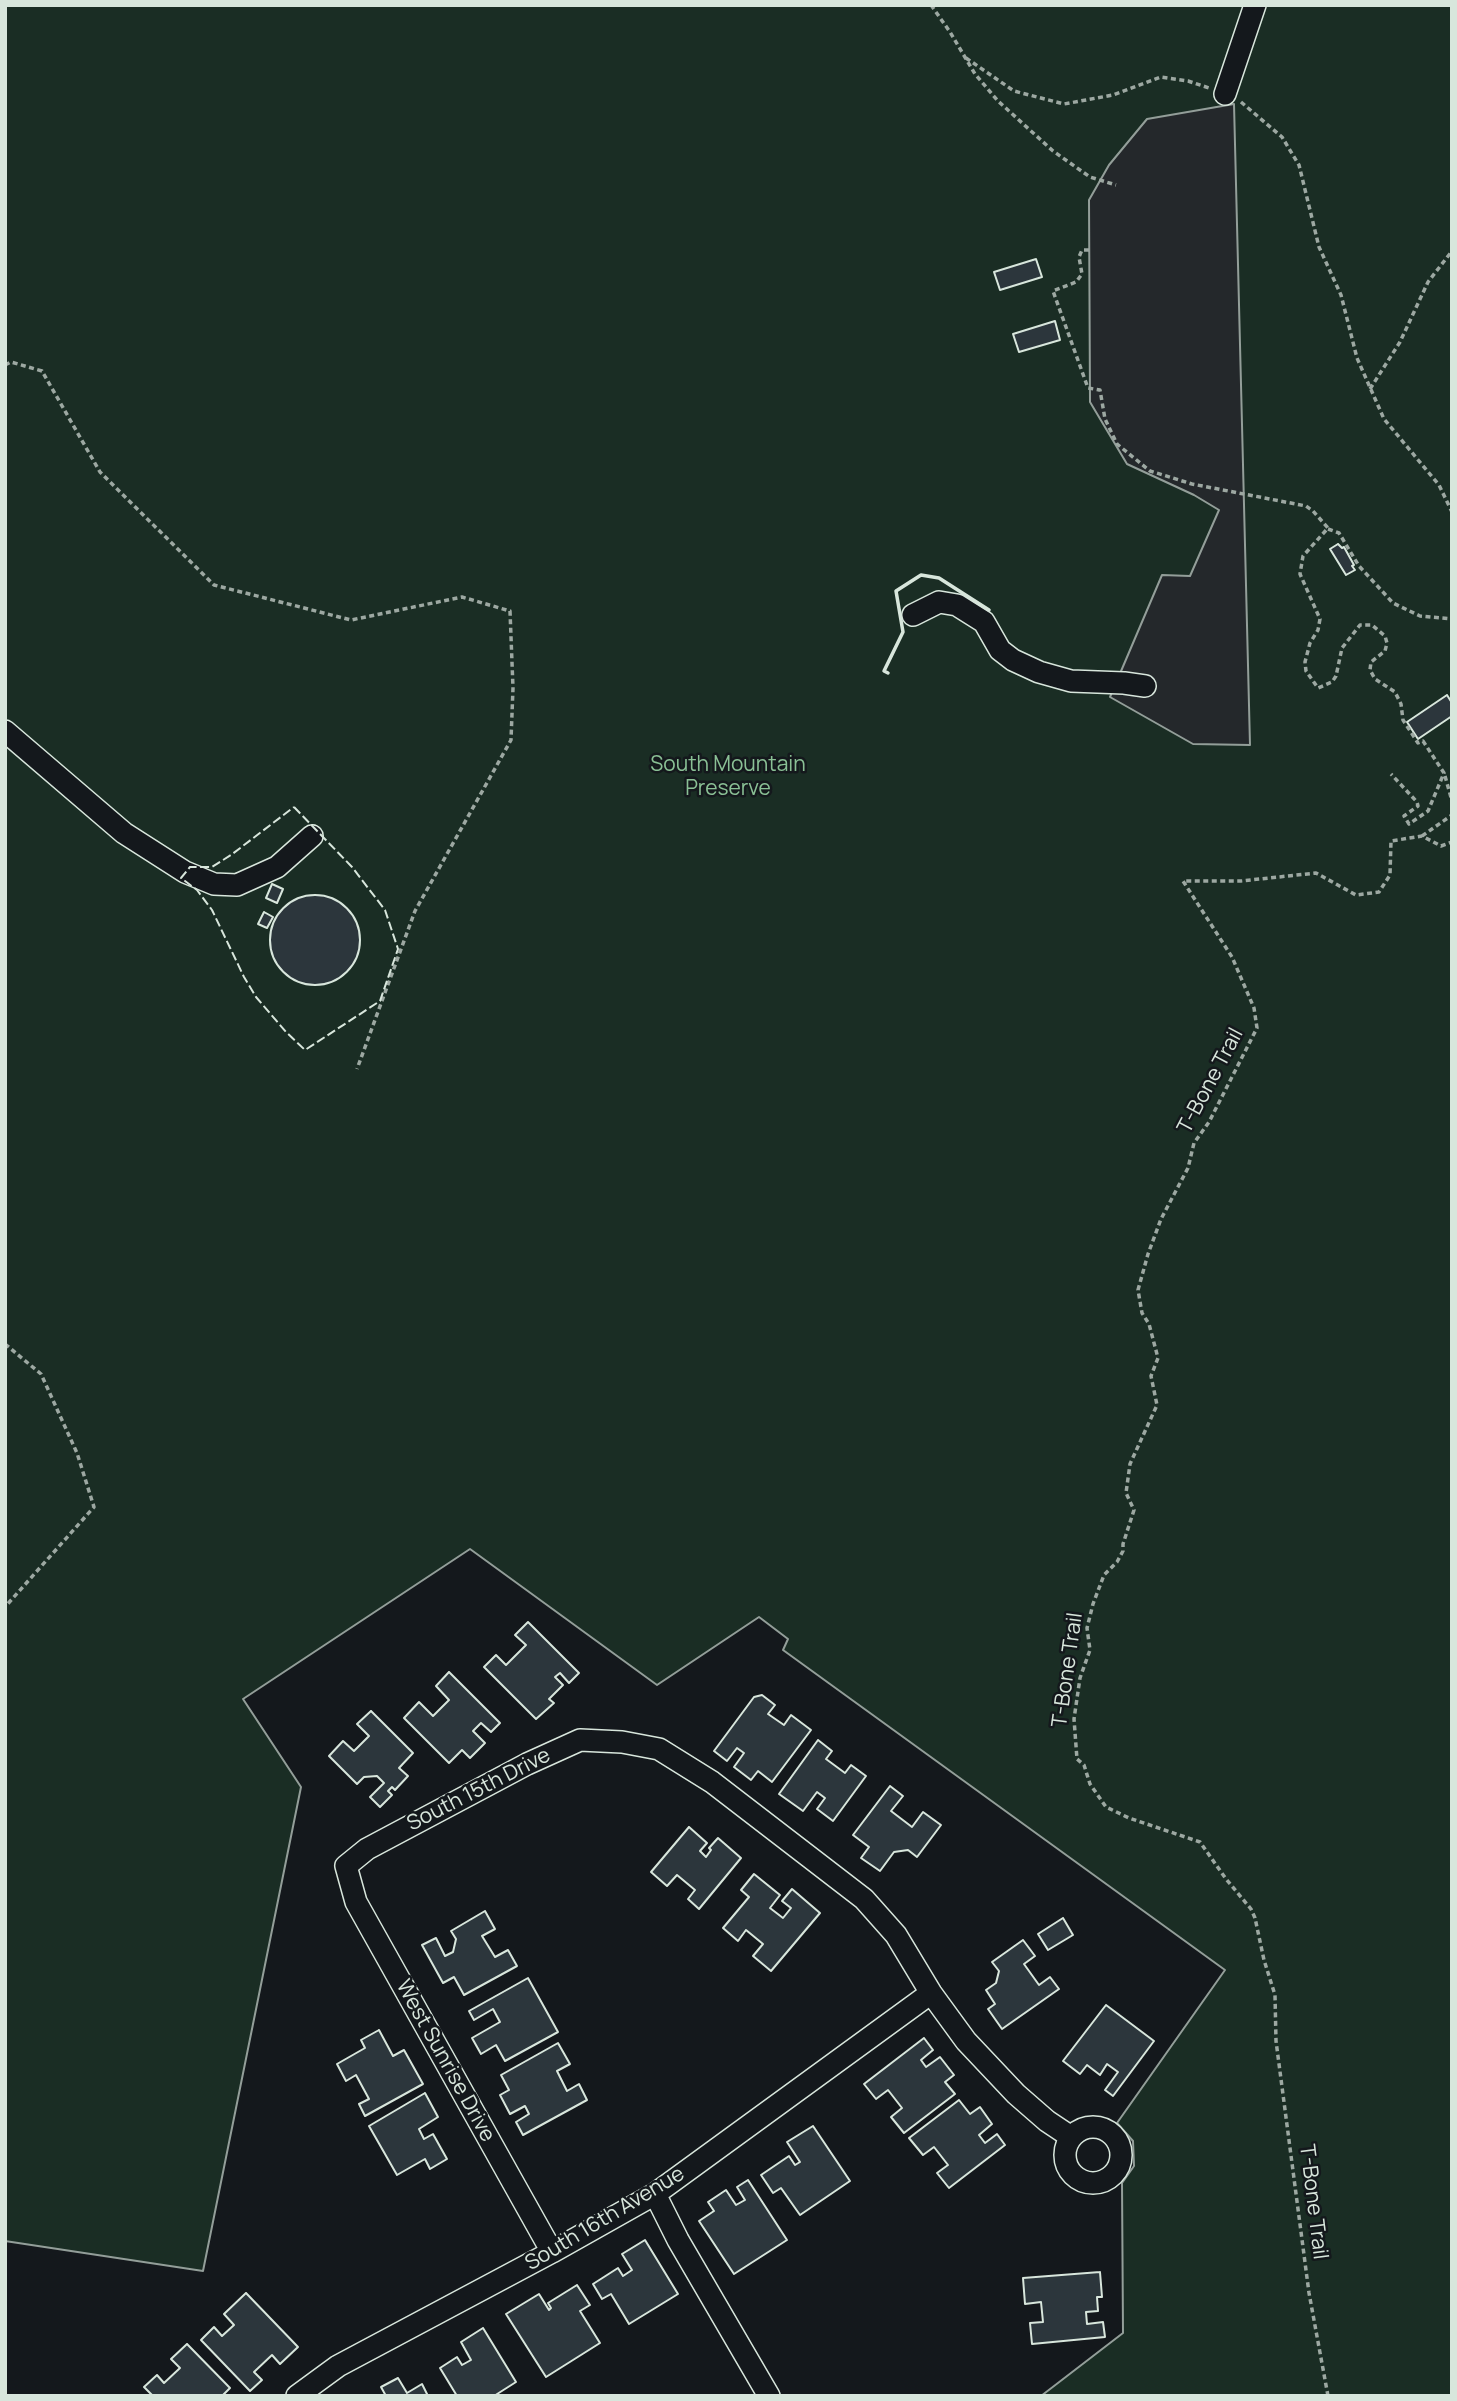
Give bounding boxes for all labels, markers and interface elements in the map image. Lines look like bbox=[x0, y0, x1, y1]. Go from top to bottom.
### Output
park label: South Mountain Preserve bbox=[650, 752, 806, 802]
street label: T-Bone Trail bbox=[1173, 1024, 1249, 1138]
street label: T-Bone Trail bbox=[1047, 1611, 1089, 1729]
street label: South 15th Drive bbox=[403, 1743, 555, 1837]
street label: West Sunrise Drive bbox=[390, 1976, 500, 2146]
street label: T-Bone Trail bbox=[1293, 2143, 1333, 2261]
street label: South 16th Avenue bbox=[521, 2162, 689, 2276]

